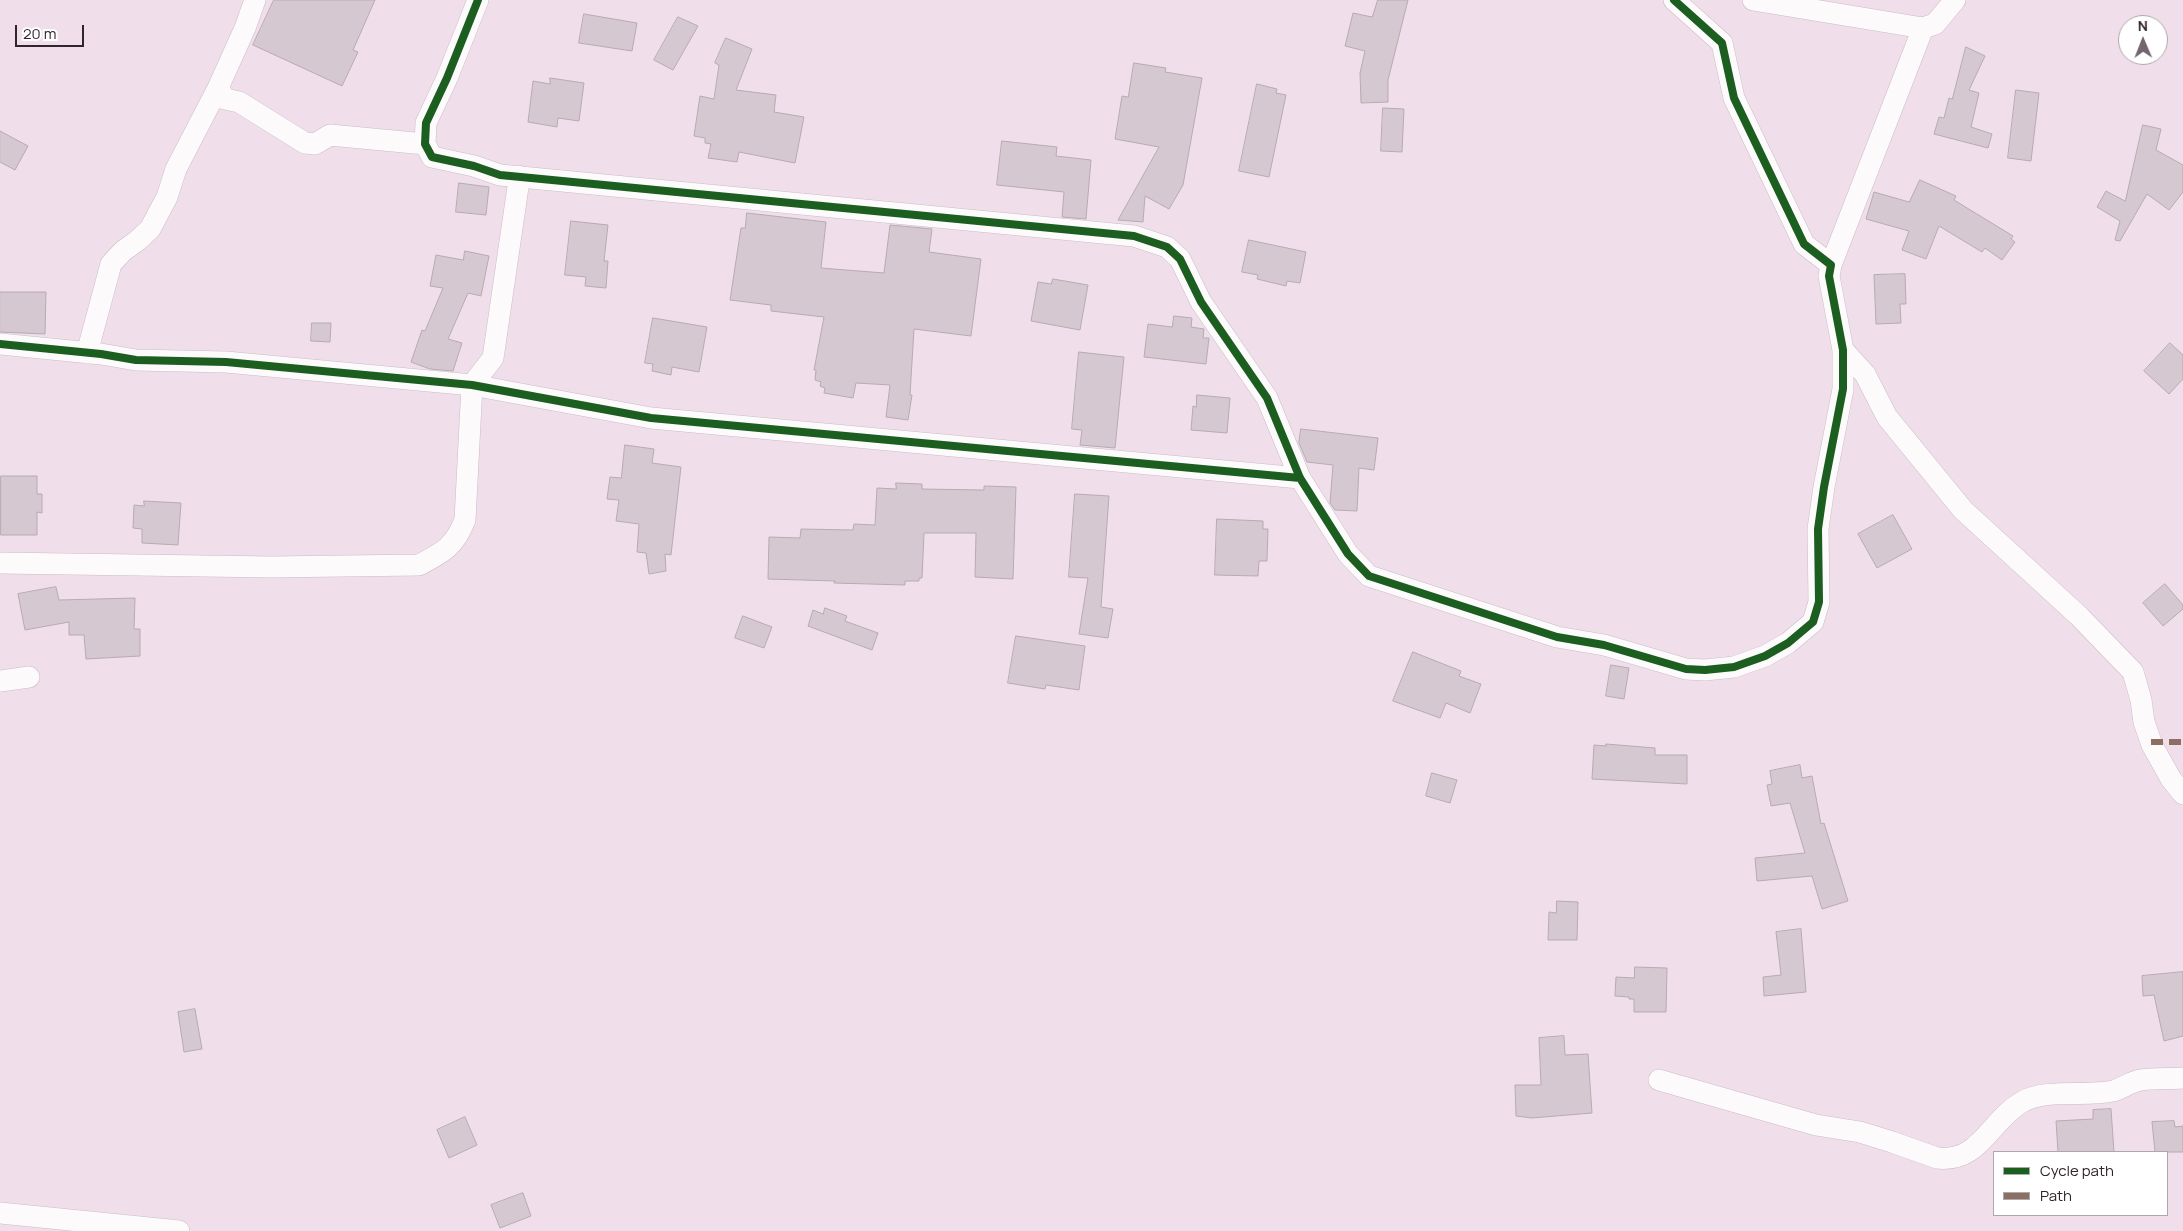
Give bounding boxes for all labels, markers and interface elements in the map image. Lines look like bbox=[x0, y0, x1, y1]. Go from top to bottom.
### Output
scale bar bbox=[18, 15, 86, 47]
north arrow bbox=[2118, 15, 2168, 65]
text: N bbox=[2138, 16, 2148, 35]
text: 20 m bbox=[23, 23, 56, 44]
legend bbox=[1993, 1151, 2168, 1216]
text: Cycle path bbox=[2040, 1160, 2114, 1181]
text: Path bbox=[2040, 1185, 2072, 1206]

